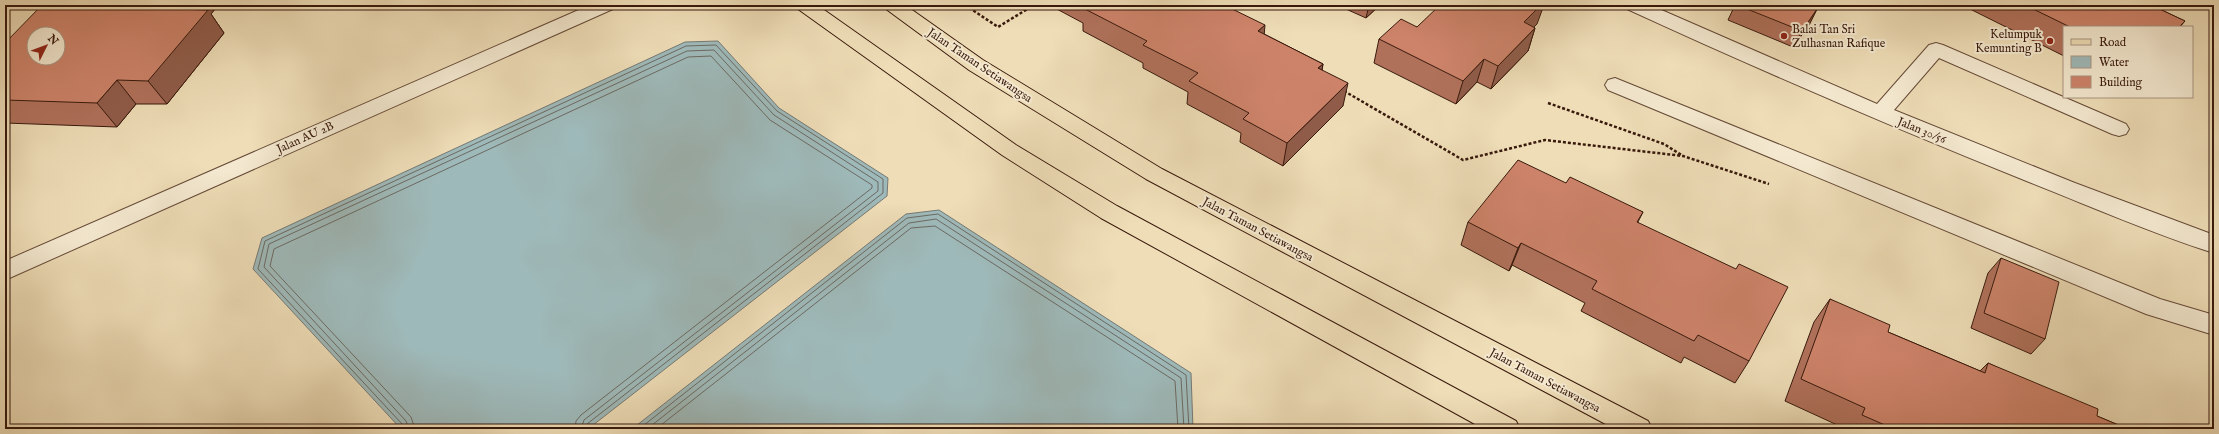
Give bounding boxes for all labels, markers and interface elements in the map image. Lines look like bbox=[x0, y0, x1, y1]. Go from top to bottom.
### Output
place label: Balai Tan Sri Zulhasnan Rafique bbox=[1792, 22, 1886, 52]
street label: Jalan Taman Setiawangsa bbox=[922, 24, 1036, 107]
north arrow bbox=[26, 26, 66, 66]
legend bbox=[2063, 26, 2193, 98]
place label: Kelumpuk Kemunting B bbox=[1975, 27, 2043, 56]
text: N bbox=[44, 31, 61, 49]
marker: Balai Tan Sri Zulhasnan Rafique bbox=[1779, 31, 1789, 41]
text: Road bbox=[2099, 35, 2127, 50]
marker: Kelumpuk Kemunting B bbox=[2045, 36, 2055, 46]
text: Water bbox=[2099, 55, 2130, 70]
text: Building bbox=[2099, 75, 2143, 90]
street label: Jalan 30/56 bbox=[1893, 113, 1949, 148]
street label: Jalan AU 2B bbox=[272, 118, 337, 158]
street label: Jalan Taman Setiawangsa bbox=[1198, 193, 1316, 266]
street label: Jalan Taman Setiawangsa bbox=[1485, 344, 1603, 417]

